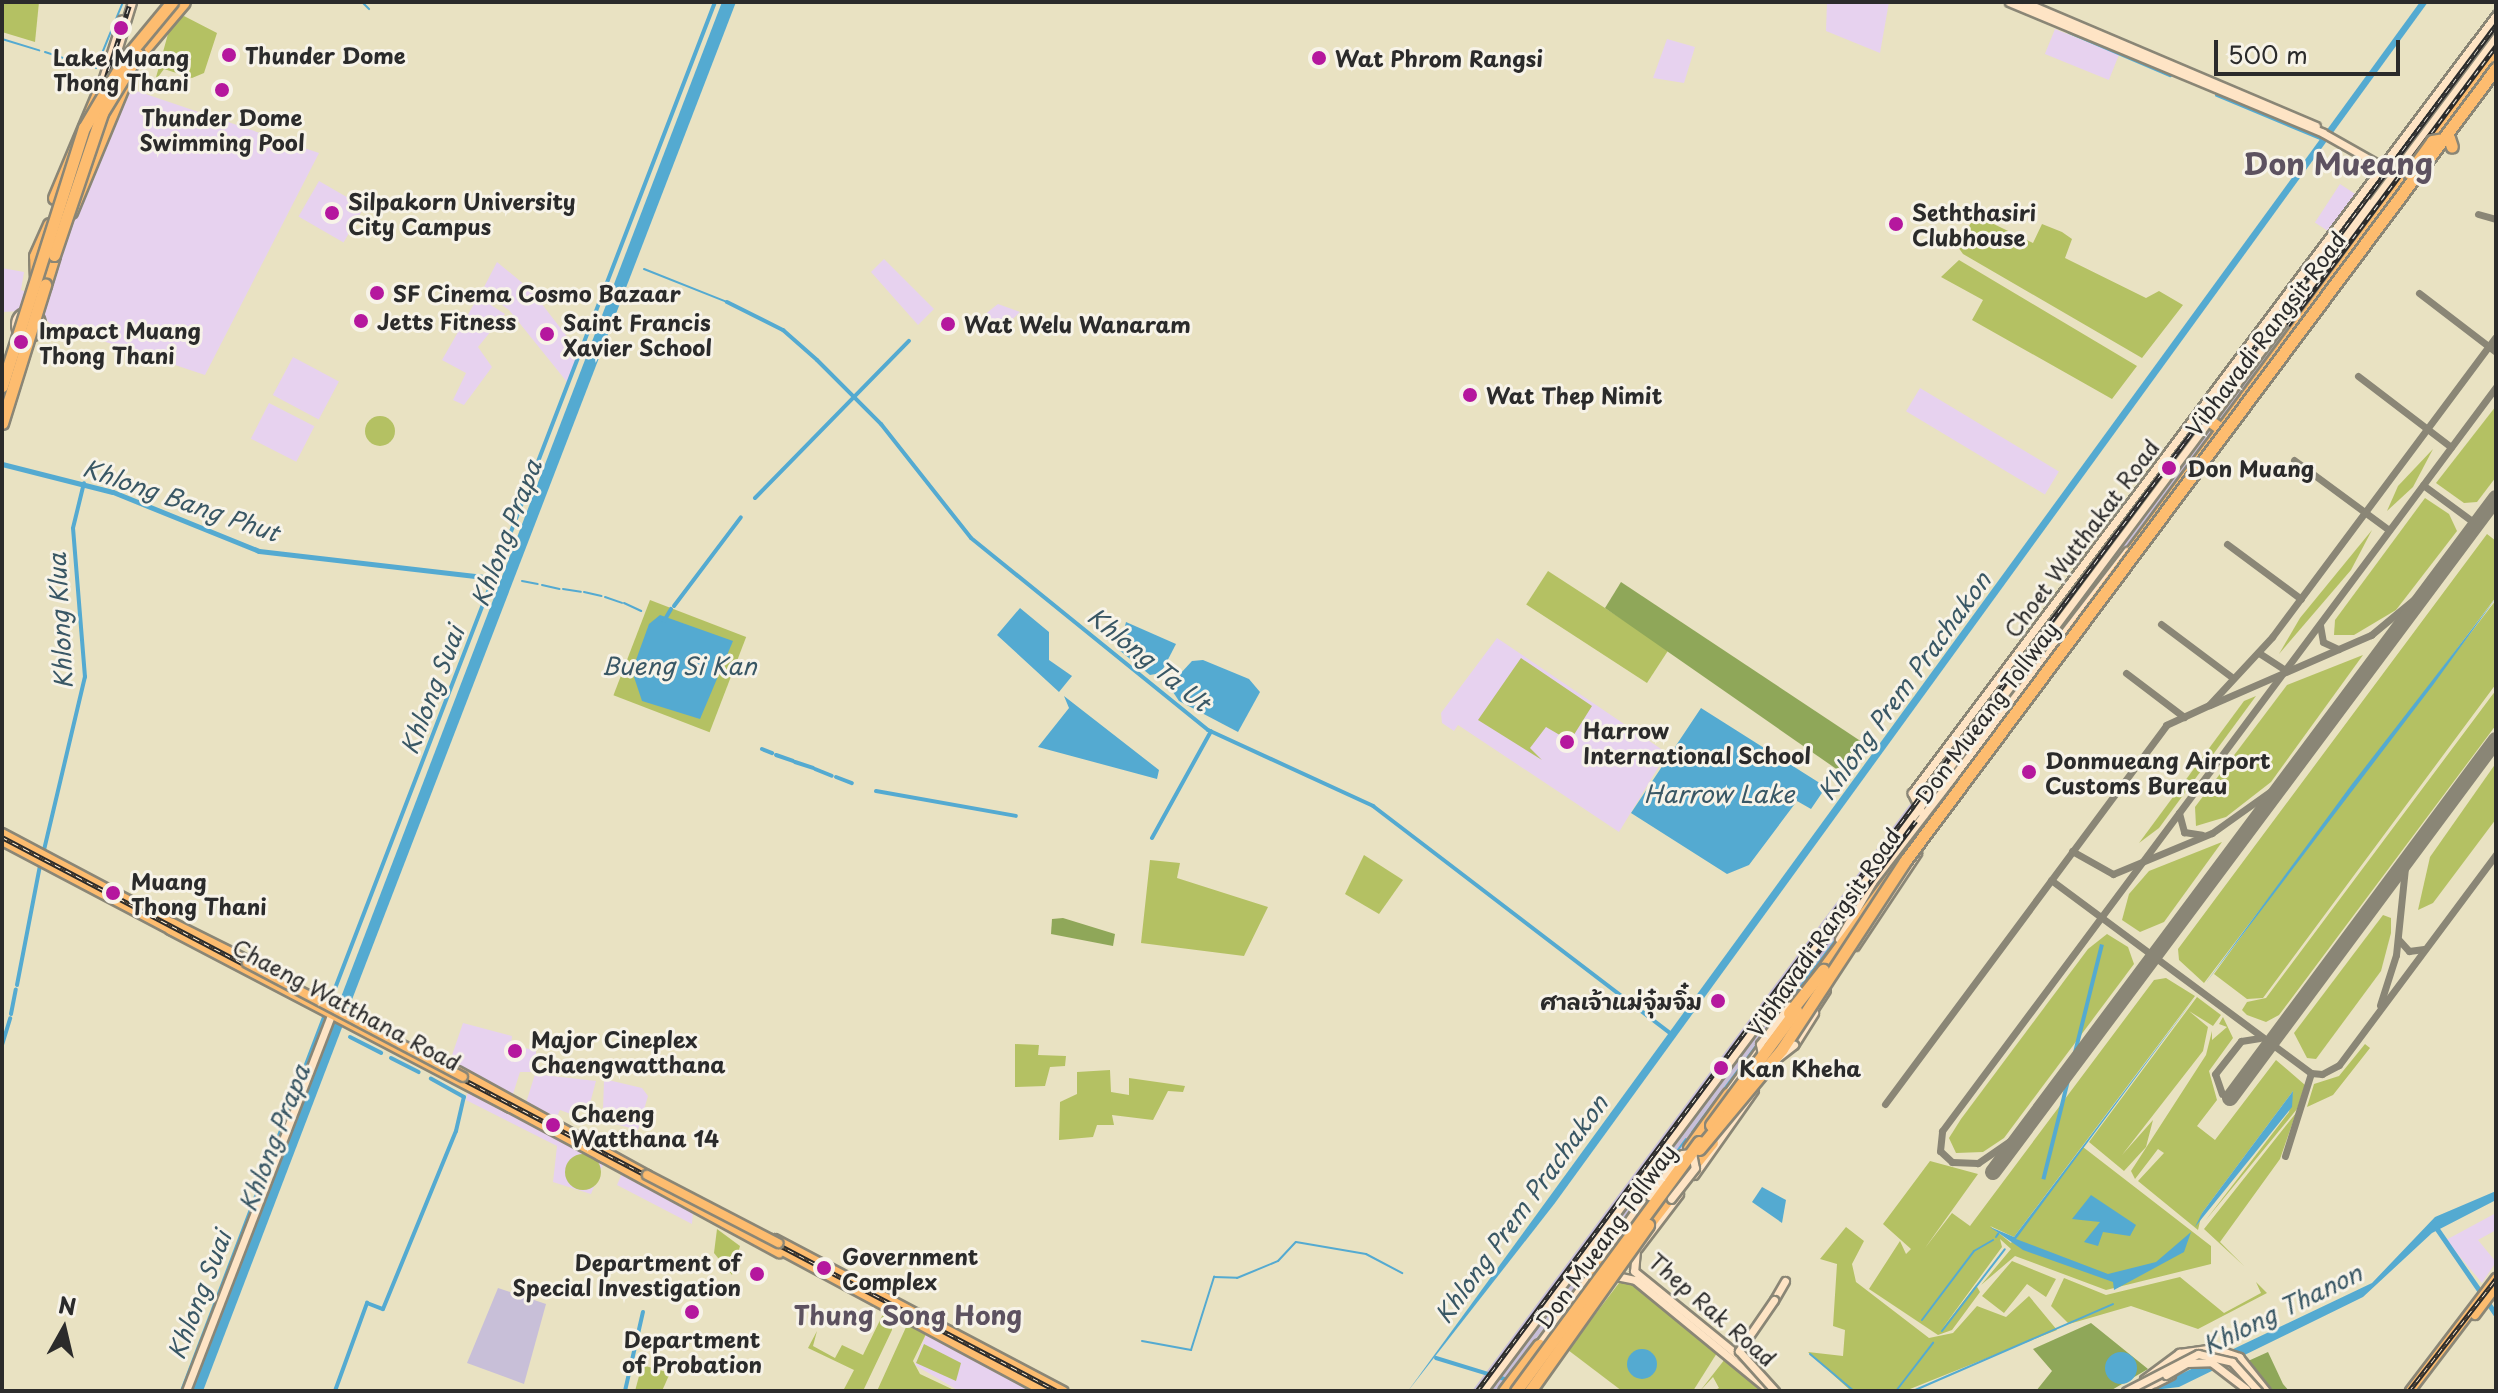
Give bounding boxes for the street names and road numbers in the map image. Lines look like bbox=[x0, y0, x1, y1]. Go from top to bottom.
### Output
street label: Vibhavadi Rangsit Road bbox=[2179, 225, 2351, 441]
street label: Choet Wutthakat Road bbox=[1998, 433, 2164, 643]
street label: Don Mueang Tollway bbox=[1909, 616, 2063, 808]
street label: Vibhavadi Rangsit Road bbox=[1741, 822, 1905, 1042]
street label: Chaeng Watthana Road bbox=[229, 933, 465, 1075]
street label: Don Mueang Tollway bbox=[1529, 1139, 1681, 1333]
street label: Thep Rak Road bbox=[1643, 1246, 1783, 1372]

